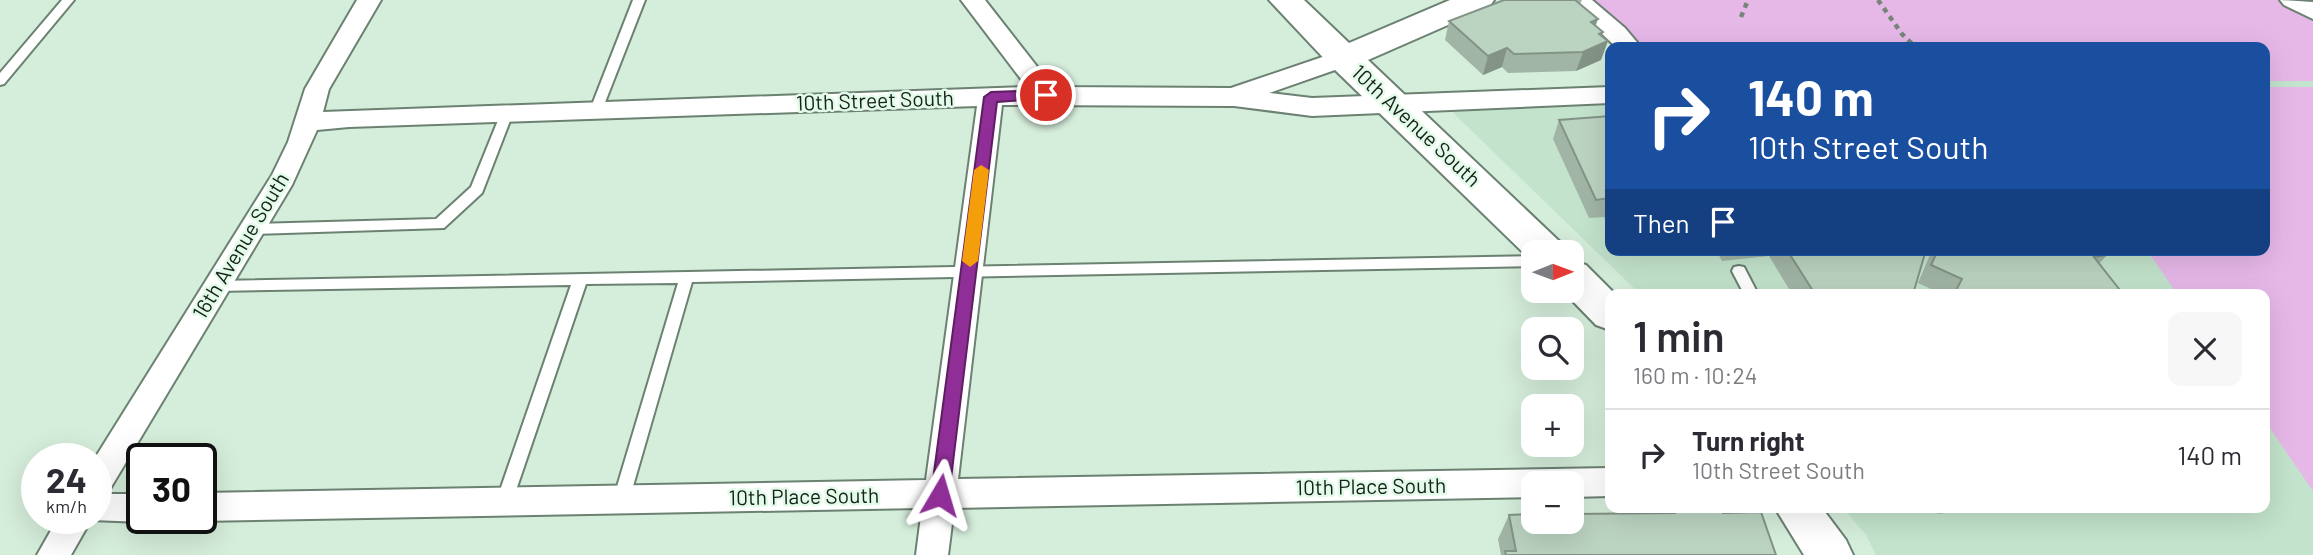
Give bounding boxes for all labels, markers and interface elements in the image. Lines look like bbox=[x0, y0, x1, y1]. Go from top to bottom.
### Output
street label: 10th Avenue South bbox=[1347, 59, 1487, 191]
pin bbox=[1016, 65, 1076, 125]
text: 140 m bbox=[1748, 67, 1874, 126]
icon: right bbox=[1633, 70, 1724, 161]
icon: arrive bbox=[1027, 76, 1065, 114]
street label: 10th Street South bbox=[796, 84, 954, 115]
text: 10th Street South bbox=[1748, 127, 1989, 165]
street label: 16th Avenue South bbox=[186, 168, 293, 323]
icon: arrive bbox=[1704, 203, 1742, 241]
text: Then bbox=[1633, 207, 1690, 238]
north arrow bbox=[1521, 240, 1584, 303]
map controls bbox=[1521, 240, 1584, 534]
text: 1 min bbox=[1633, 310, 1725, 360]
button: close bbox=[2168, 312, 2242, 386]
button: search bbox=[1521, 317, 1584, 380]
text: 160 m · 10:24 bbox=[1633, 361, 1757, 389]
button: + bbox=[1521, 394, 1584, 457]
text: Turn right bbox=[1692, 425, 1805, 456]
icon: right bbox=[1633, 436, 1671, 474]
text: 140 m bbox=[2177, 439, 2242, 470]
speed limit sign: 30 bbox=[126, 443, 217, 534]
text: 10th Street South bbox=[1692, 456, 1865, 484]
text: 24 bbox=[46, 458, 87, 500]
position arrow bbox=[903, 458, 977, 532]
button: − bbox=[1521, 471, 1584, 534]
street label: 10th Place South bbox=[1295, 472, 1446, 499]
street label: 10th Place South bbox=[728, 482, 879, 509]
text: km/h bbox=[46, 495, 87, 517]

